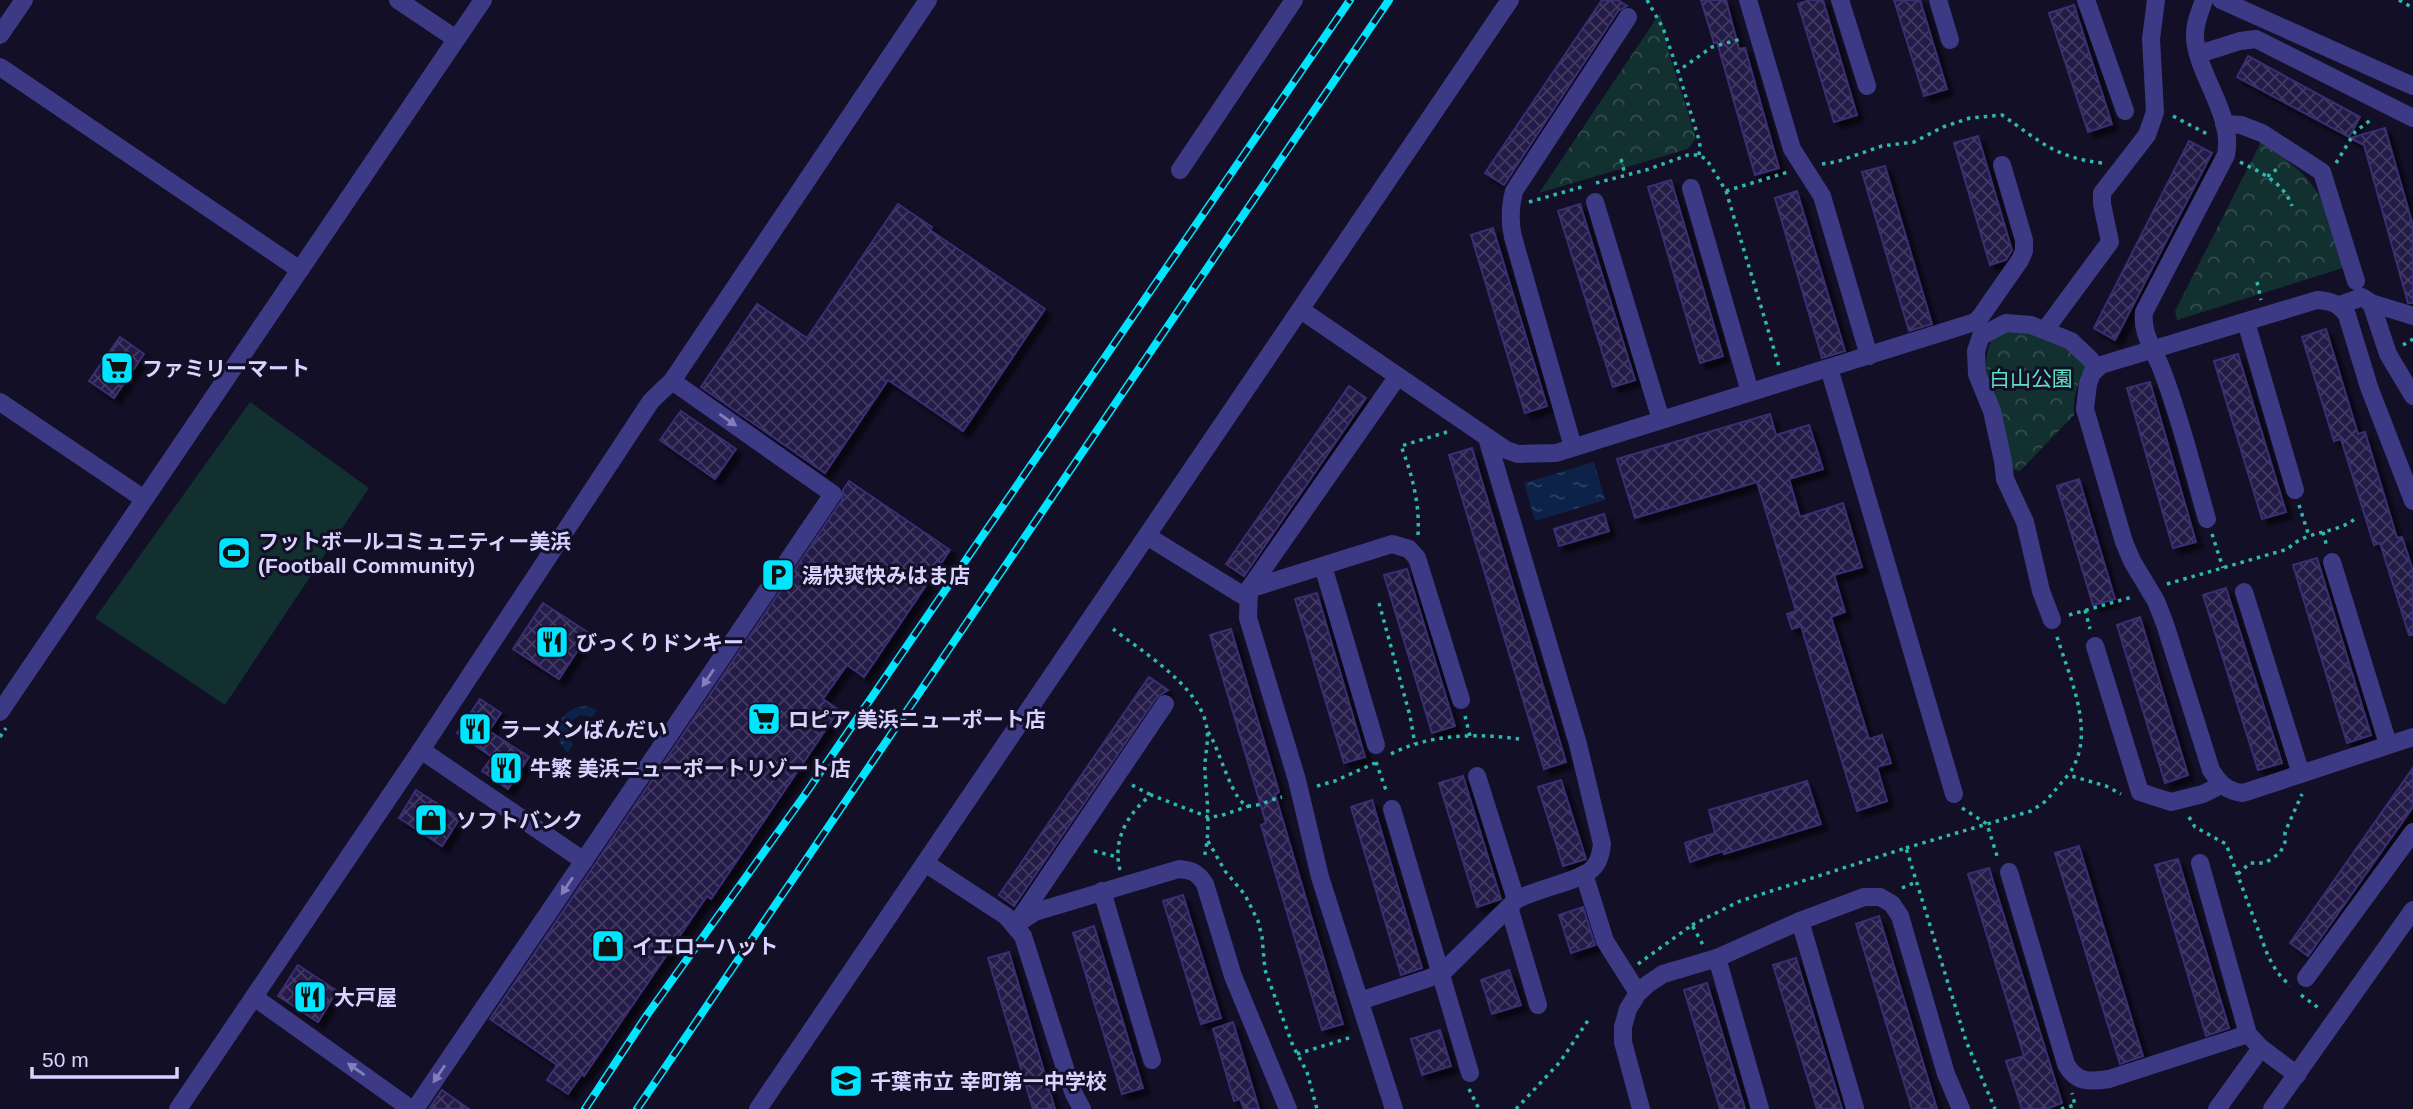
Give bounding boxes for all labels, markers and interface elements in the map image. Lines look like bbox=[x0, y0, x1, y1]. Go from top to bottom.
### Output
supermarket icon: ファミリーマート bbox=[98, 349, 136, 387]
place label: ファミリーマート bbox=[142, 357, 310, 380]
park label: 白山公園 bbox=[1989, 367, 2073, 390]
one-way arrow bbox=[719, 413, 737, 427]
place label: フットボールコミュニティー美浜 (Football Community) bbox=[258, 530, 571, 577]
sports icon: フットボールコミュニティー美浜 (Football Community) bbox=[215, 534, 253, 572]
parking icon: 湯快爽快みはま店 bbox=[759, 556, 797, 594]
place label: 湯快爽快みはま店 bbox=[802, 564, 970, 587]
restaurant icon: びっくりドンキー bbox=[533, 623, 571, 661]
place label: びっくりドンキー bbox=[576, 631, 744, 654]
one-way arrow bbox=[701, 669, 715, 687]
supermarket icon: ロピア 美浜ニューポート店 bbox=[745, 700, 783, 738]
place label: ロピア 美浜ニューポート店 bbox=[788, 708, 1046, 731]
restaurant icon: ラーメンばんだい bbox=[456, 710, 494, 748]
place label: ラーメンばんだい bbox=[500, 718, 667, 741]
restaurant icon: 牛繁 美浜ニューポートリゾート店 bbox=[487, 749, 525, 787]
place label: 牛繁 美浜ニューポートリゾート店 bbox=[530, 757, 851, 780]
shop icon: ソフトバンク bbox=[412, 801, 450, 839]
place label: ソフトバンク bbox=[456, 809, 583, 832]
one-way arrow bbox=[560, 876, 573, 896]
shop icon: イエローハット bbox=[589, 927, 627, 965]
place label: イエローハット bbox=[632, 935, 778, 958]
restaurant icon: 大戸屋 bbox=[291, 978, 329, 1016]
place label: 大戸屋 bbox=[334, 986, 397, 1009]
scale bar bbox=[32, 1036, 177, 1080]
text: 50 m bbox=[42, 1048, 89, 1071]
one-way arrow bbox=[347, 1062, 365, 1076]
school or university icon: 千葉市立 幸町第一中学校 bbox=[827, 1062, 865, 1100]
one-way arrow bbox=[433, 1065, 446, 1084]
place label: 千葉市立 幸町第一中学校 bbox=[870, 1070, 1107, 1093]

